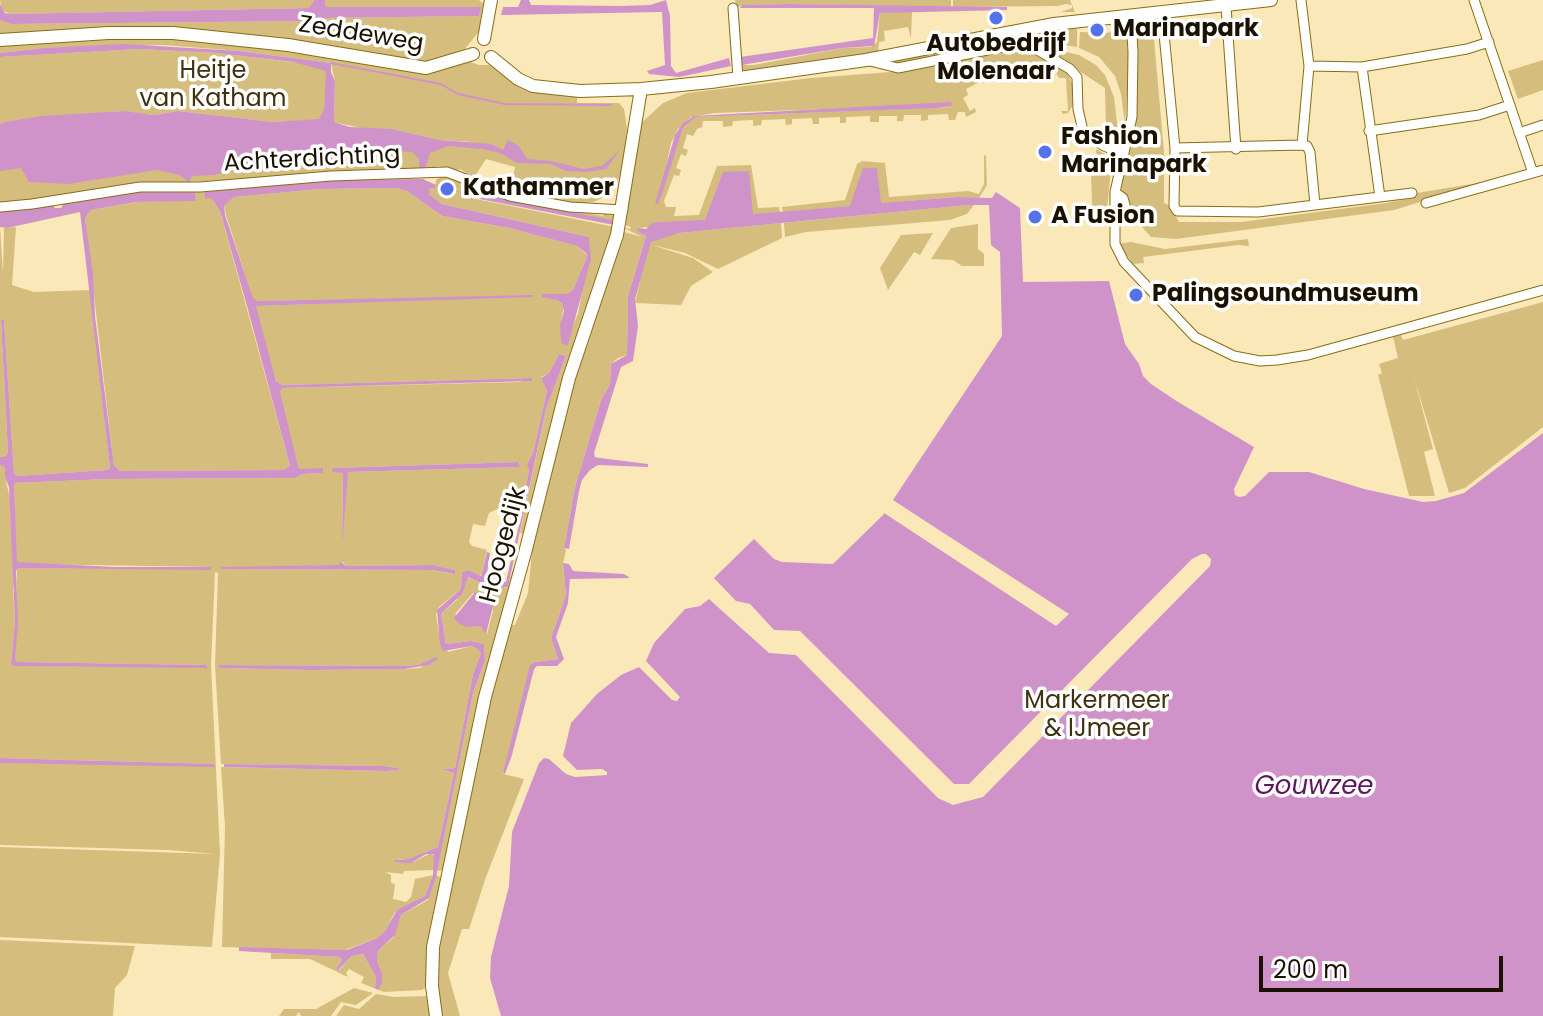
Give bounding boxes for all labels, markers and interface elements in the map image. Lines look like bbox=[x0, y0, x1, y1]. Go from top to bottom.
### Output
marker: Autobedrijf Molenaar bbox=[987, 9, 1005, 27]
street label: Zeddeweg bbox=[297, 11, 425, 59]
place label: Marinapark bbox=[1113, 16, 1259, 44]
marker: Marinapark bbox=[1088, 21, 1106, 39]
place label: Autobedrijf Molenaar bbox=[926, 31, 1066, 87]
park label: Heitje van Katham bbox=[139, 58, 287, 114]
place label: Fashion Marinapark bbox=[1061, 124, 1207, 180]
street label: Achterdichting bbox=[223, 141, 401, 179]
marker: Fashion Marinapark bbox=[1036, 143, 1054, 161]
place label: Kathammer bbox=[463, 175, 614, 203]
marker: Kathammer bbox=[438, 180, 456, 198]
place label: A Fusion bbox=[1051, 203, 1155, 231]
marker: A Fusion bbox=[1026, 208, 1044, 226]
place label: Palingsoundmuseum bbox=[1152, 281, 1419, 309]
marker: Palingsoundmuseum bbox=[1127, 286, 1145, 304]
street label: Hoogedijk bbox=[475, 484, 533, 606]
park label: Markermeer & IJmeer bbox=[1024, 688, 1170, 744]
water label: Gouwzee bbox=[1255, 771, 1373, 803]
scale bar bbox=[1263, 940, 1507, 990]
text: 200 m bbox=[1273, 953, 1348, 986]

